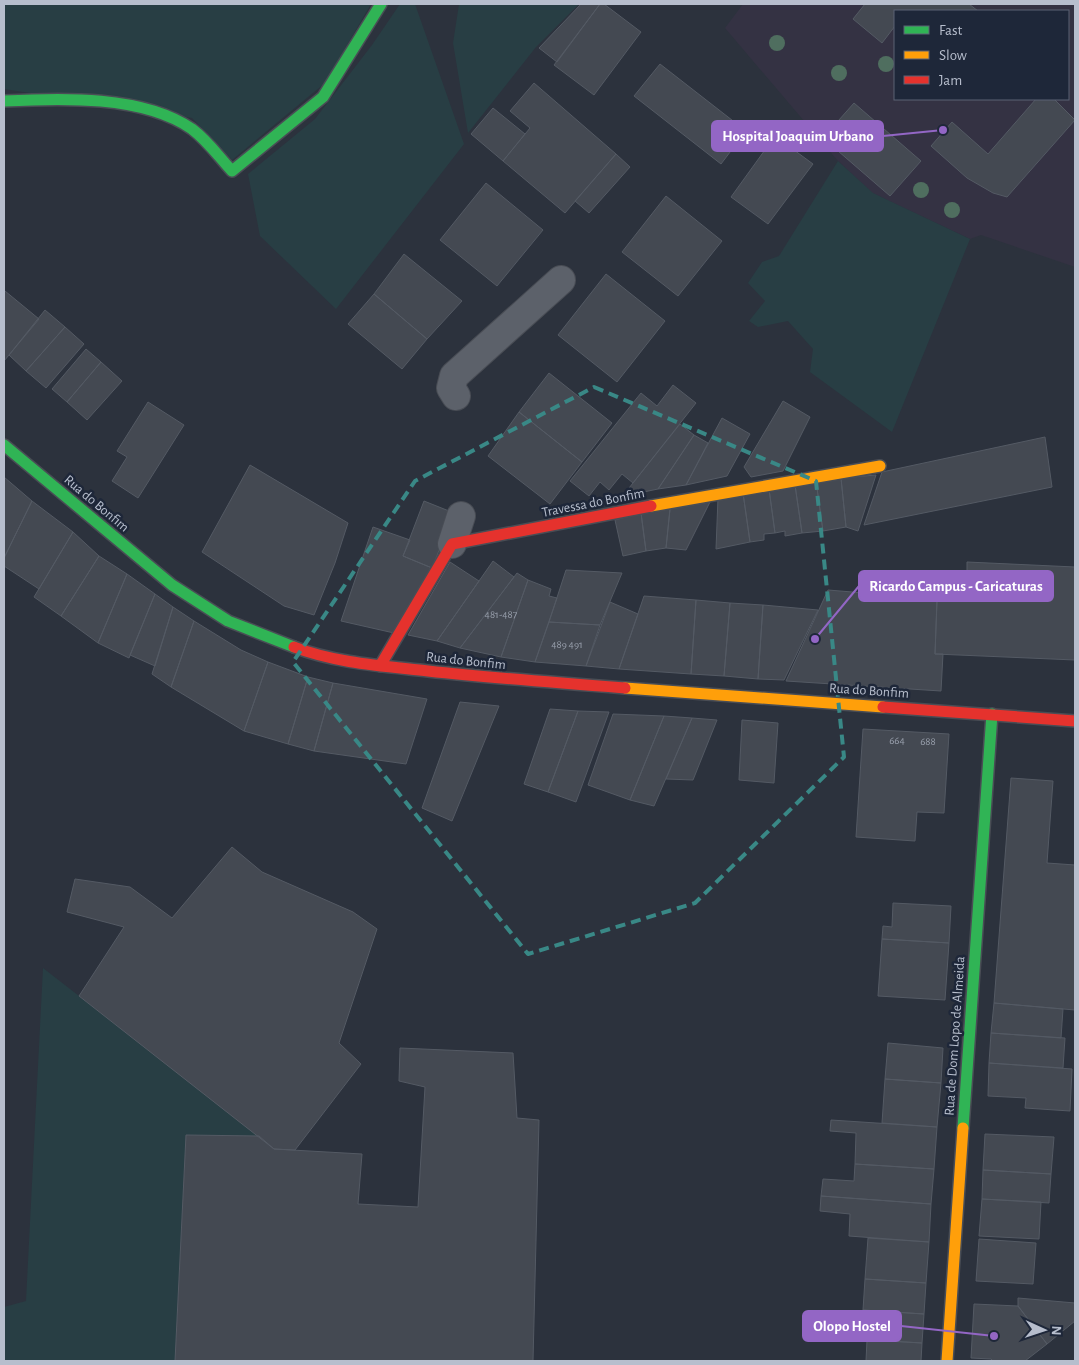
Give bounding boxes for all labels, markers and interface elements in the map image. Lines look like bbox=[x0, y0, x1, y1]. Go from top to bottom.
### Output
legend bbox=[894, 10, 1069, 100]
text: Fast bbox=[939, 23, 963, 38]
text: Slow bbox=[939, 48, 967, 63]
text: Jam bbox=[939, 73, 962, 88]
callout: Hospital Joaquim Urbano bbox=[712, 121, 883, 151]
text: Hospital Joaquim Urbano bbox=[722, 129, 874, 144]
street label: Rua do Bonfim bbox=[61, 473, 132, 535]
street label: Travessa do Bonfim bbox=[541, 486, 646, 520]
callout: Ricardo Campus - Caricaturas bbox=[859, 571, 1053, 601]
text: Ricardo Campus - Caricaturas bbox=[869, 579, 1043, 594]
house number: 481-487 bbox=[485, 609, 518, 620]
house number: 489 491 bbox=[551, 639, 583, 650]
street label: Rua do Bonfim bbox=[425, 650, 506, 672]
street label: Rua do Bonfim bbox=[829, 681, 909, 701]
house number: 664 bbox=[889, 735, 905, 746]
house number: 688 bbox=[920, 736, 936, 747]
street label: Rua de Dom Lopo de Almeida bbox=[942, 955, 968, 1116]
north arrow bbox=[1019, 1305, 1069, 1355]
callout: Olopo Hostel bbox=[803, 1311, 901, 1341]
text: Olopo Hostel bbox=[813, 1319, 891, 1334]
text: N bbox=[1049, 1325, 1063, 1336]

